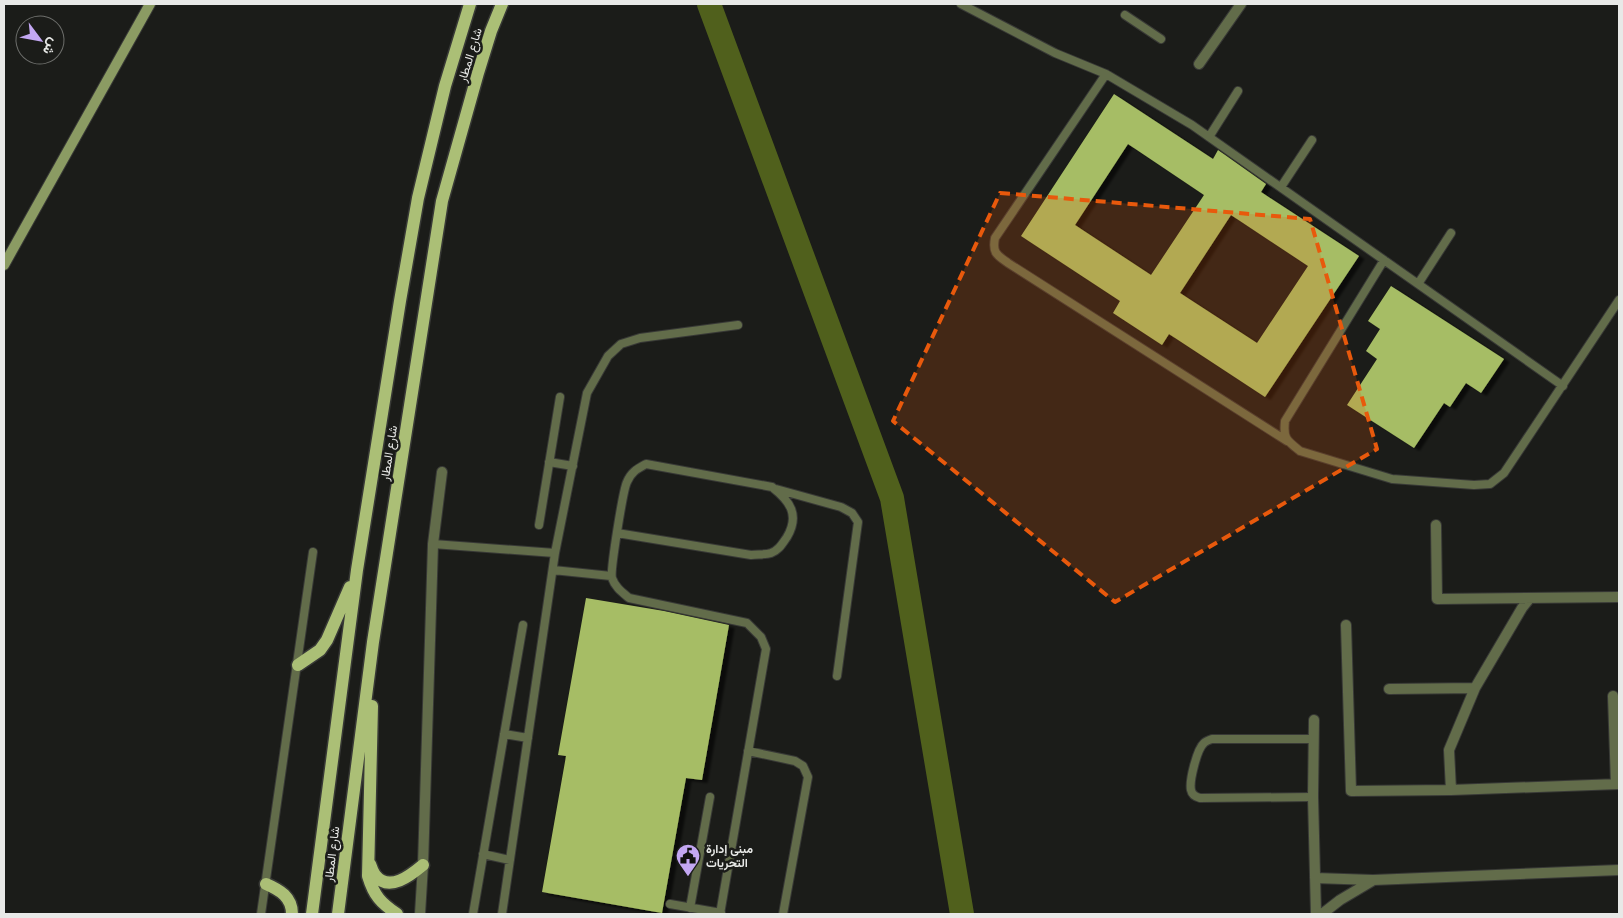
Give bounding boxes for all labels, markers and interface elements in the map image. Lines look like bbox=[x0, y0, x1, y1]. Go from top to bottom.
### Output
north arrow bbox=[15, 15, 65, 65]
street label: شارع المطار bbox=[455, 26, 487, 85]
text: ش bbox=[39, 35, 62, 58]
street label: شارع المطار bbox=[378, 424, 402, 483]
street label: شارع المطار bbox=[322, 825, 344, 884]
place label: مبنى إدارة التحريات bbox=[706, 842, 753, 871]
public building icon: مبنى إدارة التحريات bbox=[675, 843, 701, 877]

